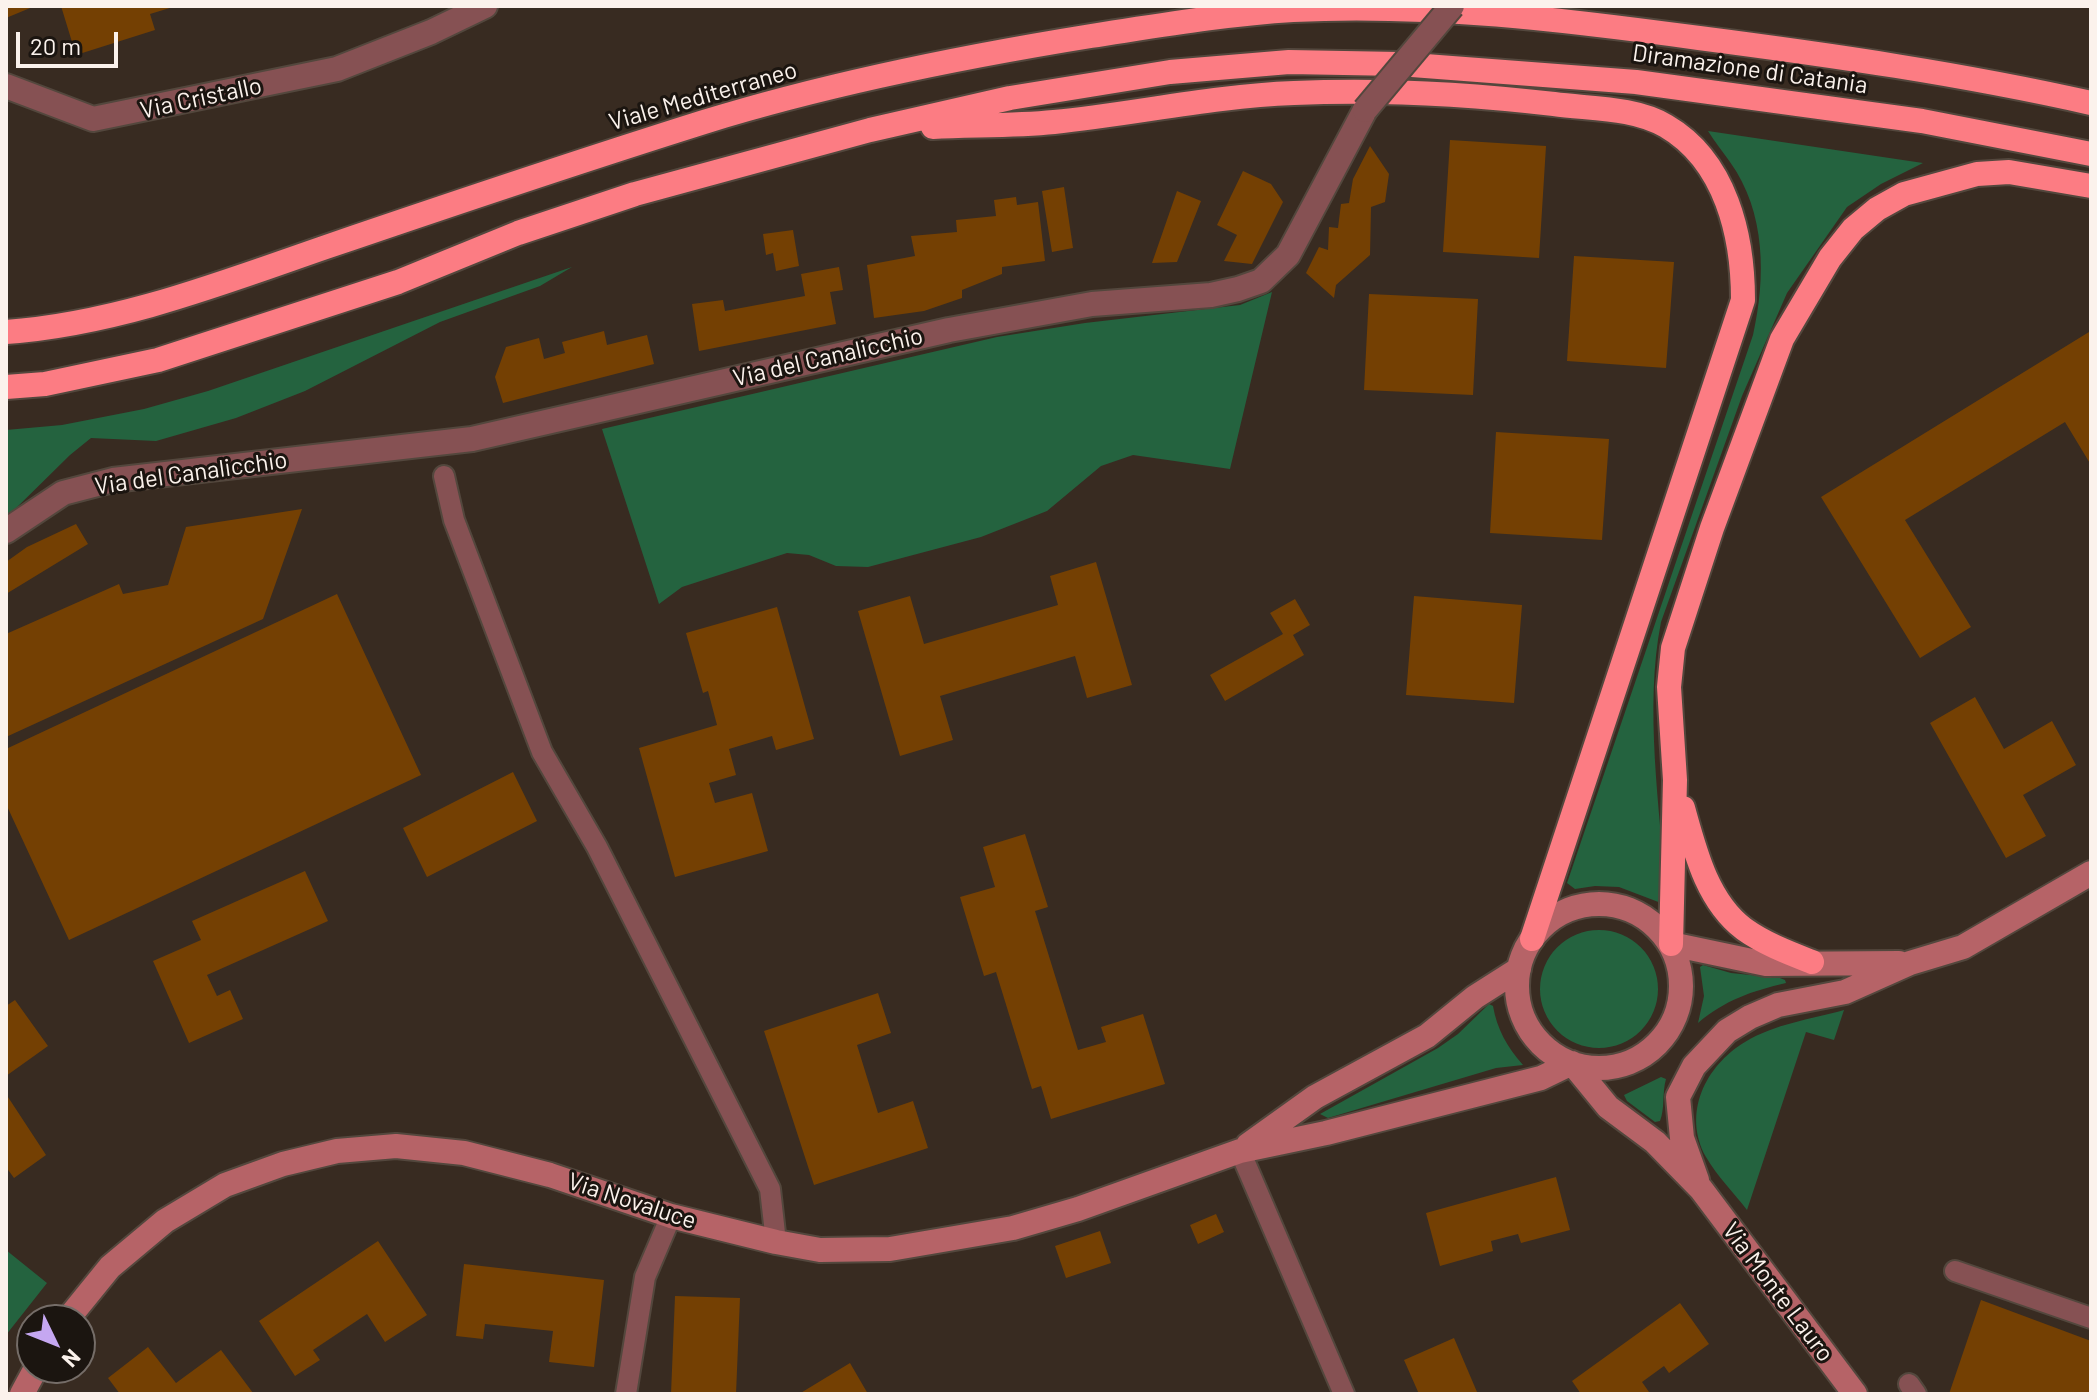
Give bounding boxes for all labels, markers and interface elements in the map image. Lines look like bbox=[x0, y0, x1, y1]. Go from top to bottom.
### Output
scale bar bbox=[20, 16, 122, 66]
text: 20 m bbox=[30, 31, 81, 60]
street label: Diramazione di Catania bbox=[1631, 38, 1869, 100]
street label: Viale Mediterraneo bbox=[606, 55, 800, 137]
street label: Via Cristallo bbox=[138, 71, 264, 125]
street label: Via del Canalicchio bbox=[730, 321, 926, 393]
street label: Via del Canalicchio bbox=[93, 445, 289, 501]
street label: Via Novaluce bbox=[564, 1167, 700, 1235]
street label: Via Monte Lauro bbox=[1716, 1217, 1840, 1367]
north arrow bbox=[16, 1304, 96, 1384]
text: N bbox=[58, 1345, 87, 1373]

